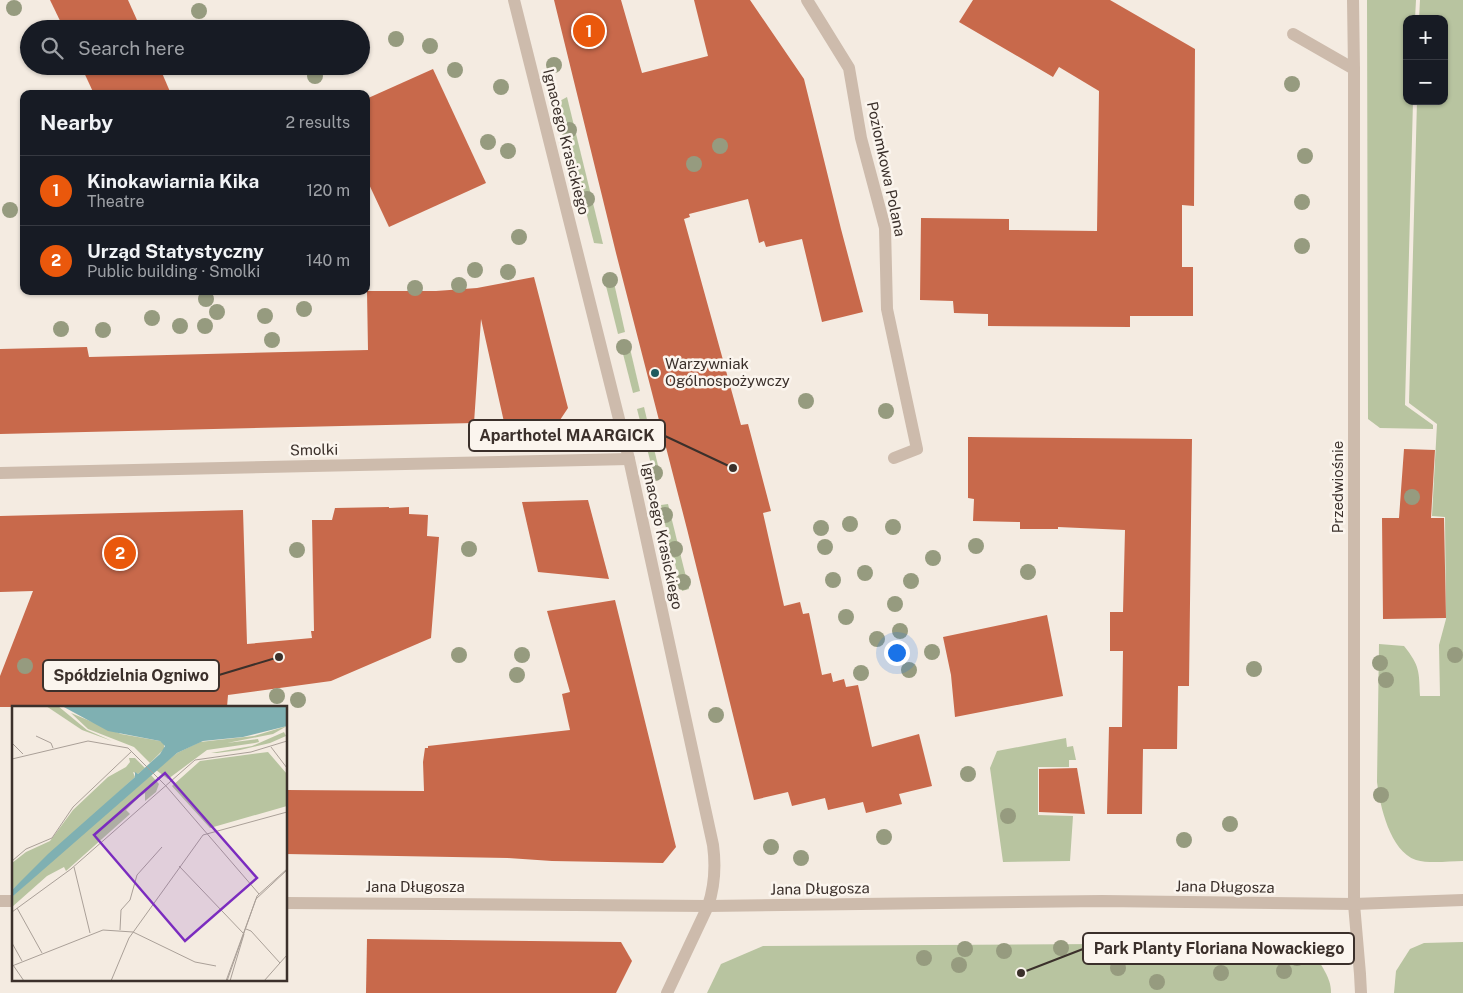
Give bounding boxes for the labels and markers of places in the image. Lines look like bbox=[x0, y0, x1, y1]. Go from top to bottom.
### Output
pin: 1 bbox=[573, 12, 605, 50]
place label: Warzywniak Ogólnospożywczy bbox=[665, 355, 790, 389]
marker: Warzywniak Ogólnospożywczy bbox=[649, 367, 661, 379]
callout: Aparthotel MAARGICK bbox=[469, 420, 665, 451]
pin: 2 bbox=[104, 534, 136, 572]
callout: Spółdzielnia Ogniwo bbox=[43, 660, 219, 691]
callout: Park Planty Floriana Nowackiego bbox=[1083, 933, 1354, 964]

